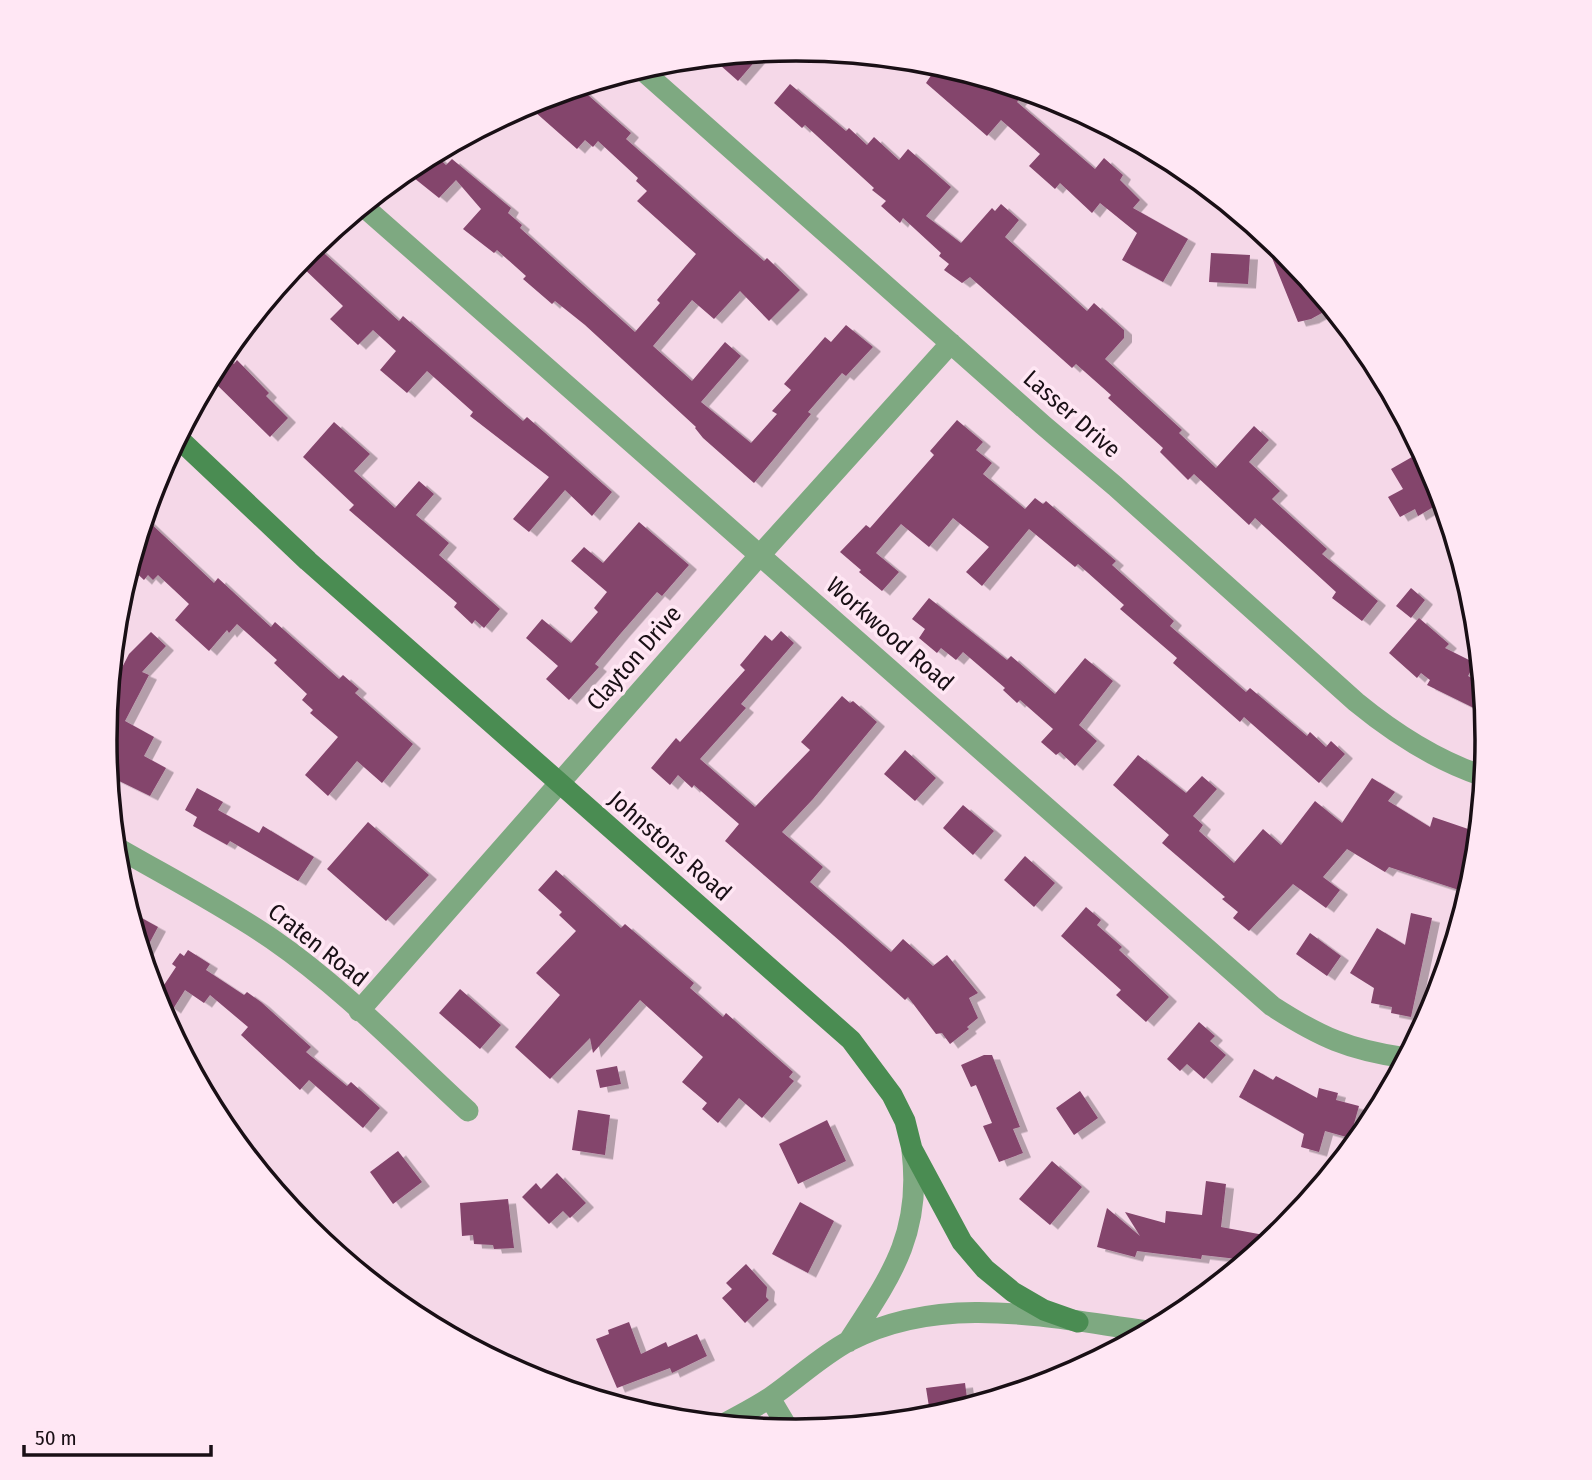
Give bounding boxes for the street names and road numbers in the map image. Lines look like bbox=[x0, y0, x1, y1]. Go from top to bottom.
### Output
street label: Lasser Drive bbox=[1018, 364, 1126, 464]
street label: Workwood Road bbox=[821, 571, 959, 697]
street label: Clayton Drive bbox=[581, 600, 687, 716]
street label: Johnstons Road bbox=[603, 785, 737, 907]
street label: Craten Road bbox=[263, 897, 373, 993]

